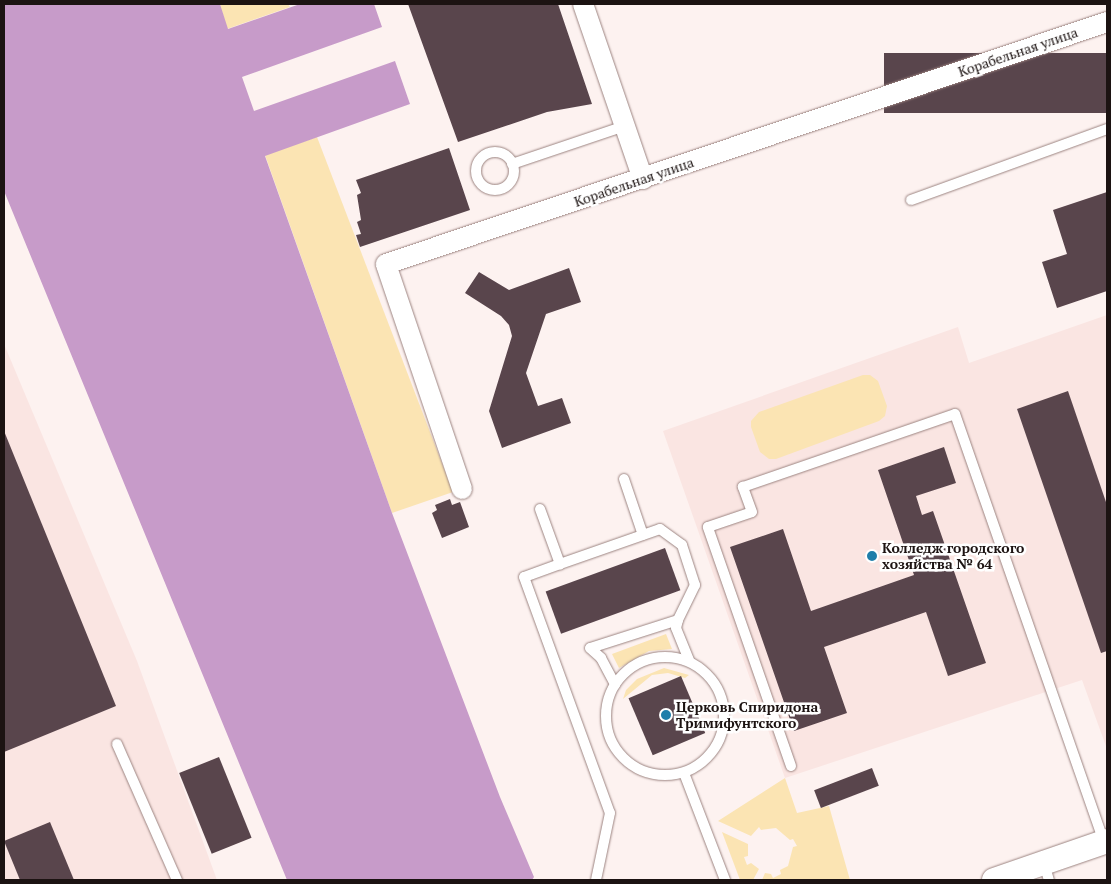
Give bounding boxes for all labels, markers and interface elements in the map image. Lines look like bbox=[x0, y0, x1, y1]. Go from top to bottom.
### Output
street label: Корабельная улица bbox=[956, 24, 1080, 80]
street label: Корабельная улица bbox=[572, 154, 696, 210]
place label: Колледж городского хозяйства № 64 bbox=[882, 540, 1024, 572]
marker: Колледж городского хозяйства № 64 bbox=[866, 550, 878, 562]
place label: Церковь Спиридона Тримифунтского bbox=[676, 699, 818, 732]
marker: Церковь Спиридона Тримифунтского bbox=[660, 709, 672, 721]

